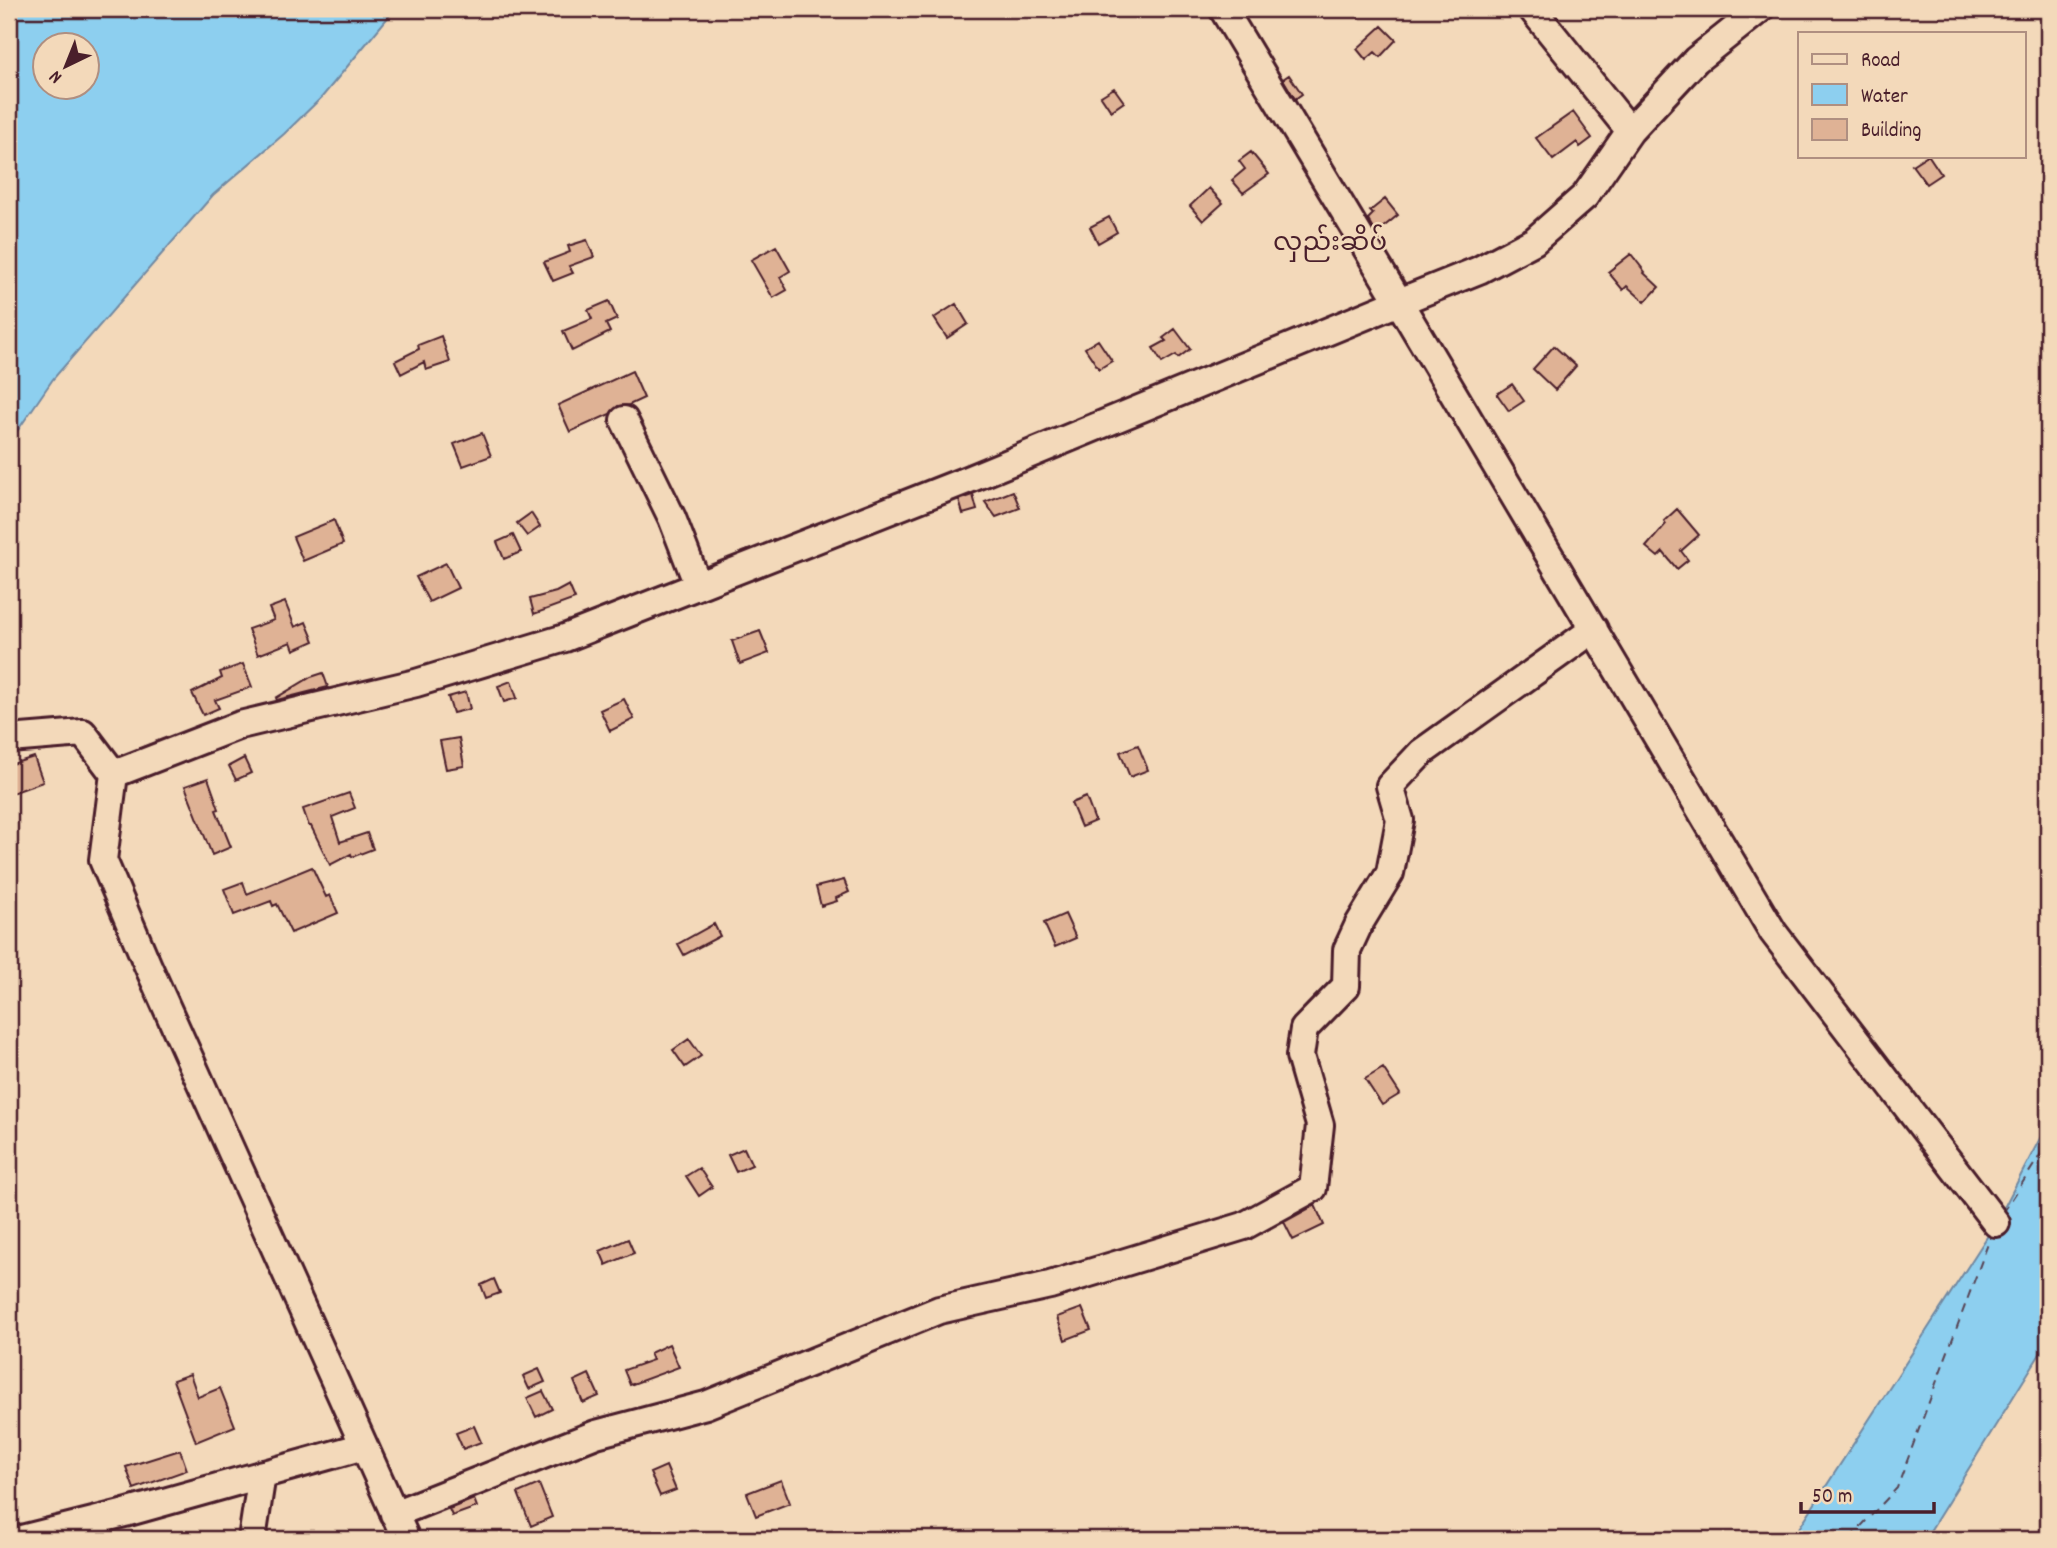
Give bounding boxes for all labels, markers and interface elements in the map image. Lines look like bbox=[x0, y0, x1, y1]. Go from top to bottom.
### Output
north arrow bbox=[32, 32, 102, 102]
legend bbox=[1798, 32, 2025, 158]
text: Road bbox=[1861, 47, 1900, 77]
text: N bbox=[44, 63, 69, 89]
text: Water bbox=[1861, 83, 1908, 113]
text: Building bbox=[1861, 117, 1921, 147]
district label: လှည်းဆိပ် bbox=[1273, 224, 1387, 263]
scale bar bbox=[1801, 1471, 1934, 1515]
text: 50 m bbox=[1812, 1483, 1852, 1513]

